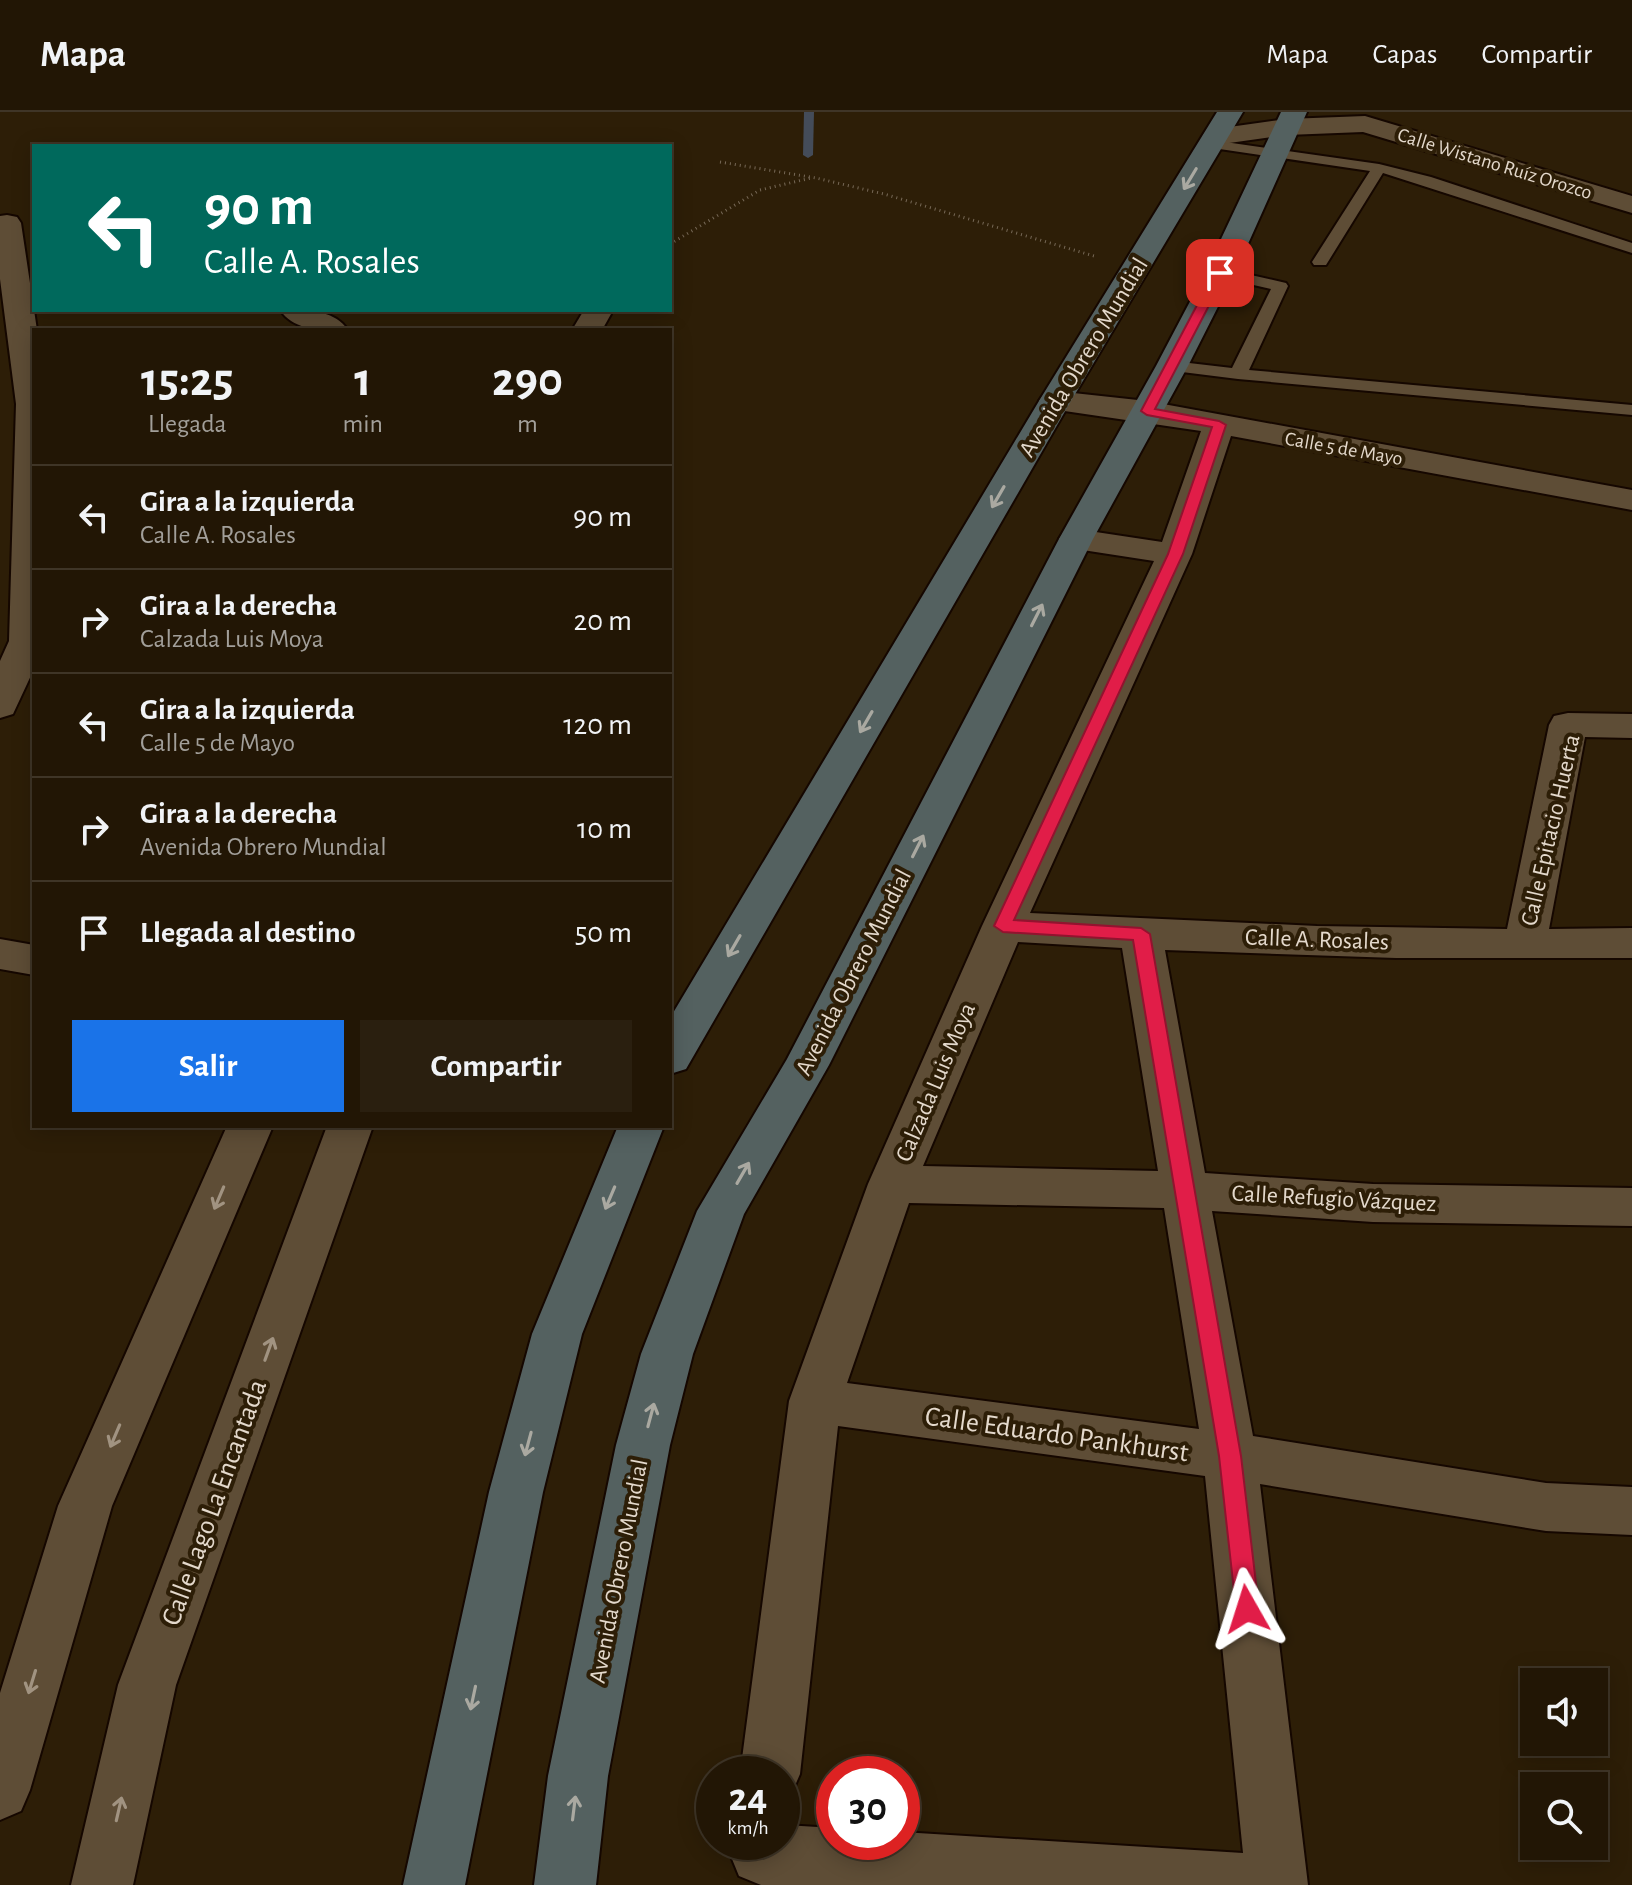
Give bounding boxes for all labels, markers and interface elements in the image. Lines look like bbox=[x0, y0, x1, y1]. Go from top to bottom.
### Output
text: Mapa bbox=[40, 36, 126, 74]
text: Mapa bbox=[1266, 41, 1328, 69]
text: Capas bbox=[1372, 41, 1437, 69]
text: Compartir bbox=[1481, 41, 1592, 69]
street label: Calle Wistano Ruíz Orozco bbox=[1395, 125, 1594, 203]
one-way arrow bbox=[1182, 167, 1198, 190]
icon: left bbox=[72, 176, 176, 280]
text: 90 m bbox=[204, 179, 314, 235]
pin bbox=[1186, 239, 1254, 307]
text: Calle A. Rosales bbox=[204, 244, 420, 280]
icon: arrive bbox=[1198, 251, 1242, 295]
street label: Avenida Obrero Mundial bbox=[1015, 254, 1153, 461]
text: 15:25 bbox=[141, 357, 233, 405]
text: 1 bbox=[354, 357, 371, 405]
text: 290 bbox=[492, 357, 563, 405]
text: Llegada bbox=[148, 411, 227, 437]
text: min bbox=[343, 411, 383, 437]
text: m bbox=[517, 411, 538, 437]
street label: Calle 5 de Mayo bbox=[1283, 429, 1404, 469]
one-way arrow bbox=[990, 485, 1005, 509]
text: Gira a la izquierda bbox=[140, 487, 355, 517]
icon: left bbox=[72, 495, 116, 539]
text: 90 m bbox=[573, 502, 632, 532]
text: Calle A. Rosales bbox=[140, 522, 296, 548]
text: Gira a la derecha bbox=[140, 591, 337, 621]
icon: right bbox=[72, 599, 116, 643]
one-way arrow bbox=[1030, 604, 1046, 628]
text: 20 m bbox=[574, 606, 632, 636]
text: Calzada Luis Moya bbox=[140, 626, 324, 652]
text: Gira a la izquierda bbox=[140, 695, 355, 725]
icon: left bbox=[72, 703, 116, 747]
one-way arrow bbox=[858, 709, 873, 733]
text: 120 m bbox=[563, 710, 632, 740]
text: Calle 5 de Mayo bbox=[140, 730, 295, 756]
street label: Calle Epitacio Huerta bbox=[1517, 732, 1585, 928]
text: Gira a la derecha bbox=[140, 799, 337, 829]
icon: right bbox=[72, 807, 116, 851]
text: 10 m bbox=[577, 814, 632, 844]
text: Avenida Obrero Mundial bbox=[140, 834, 387, 860]
one-way arrow bbox=[911, 835, 927, 859]
street label: Avenida Obrero Mundial bbox=[792, 866, 916, 1079]
icon: arrive bbox=[72, 911, 116, 955]
text: Llegada al destino bbox=[140, 918, 356, 948]
text: 50 m bbox=[575, 918, 632, 948]
street label: Calle A. Rosales bbox=[1245, 925, 1389, 955]
one-way arrow bbox=[726, 934, 742, 957]
street label: Calzada Luis Moya bbox=[892, 1000, 980, 1165]
button: Salir bbox=[72, 1020, 344, 1112]
button: Compartir bbox=[360, 1020, 632, 1112]
one-way arrow bbox=[735, 1162, 751, 1185]
street label: Calle Refugio Vázquez bbox=[1231, 1182, 1437, 1216]
one-way arrow bbox=[210, 1185, 225, 1209]
one-way arrow bbox=[602, 1185, 617, 1210]
one-way arrow bbox=[262, 1337, 277, 1362]
street label: Calle Lago La Encantada bbox=[157, 1376, 272, 1629]
one-way arrow bbox=[644, 1403, 659, 1429]
street label: Calle Eduardo Pankhurst bbox=[923, 1403, 1190, 1467]
one-way arrow bbox=[106, 1423, 121, 1448]
one-way arrow bbox=[520, 1431, 535, 1457]
street label: Avenida Obrero Mundial bbox=[585, 1457, 652, 1685]
position arrow bbox=[1205, 1567, 1289, 1651]
map controls bbox=[1520, 1668, 1608, 1860]
button: sound bbox=[1520, 1668, 1608, 1756]
one-way arrow bbox=[24, 1669, 38, 1694]
one-way arrow bbox=[465, 1685, 480, 1710]
speed limit sign: 30 bbox=[816, 1756, 920, 1860]
button: search bbox=[1520, 1772, 1608, 1860]
text: 24 bbox=[729, 1778, 767, 1818]
one-way arrow bbox=[567, 1795, 582, 1821]
one-way arrow bbox=[112, 1797, 127, 1822]
text: km/h bbox=[727, 1818, 769, 1838]

